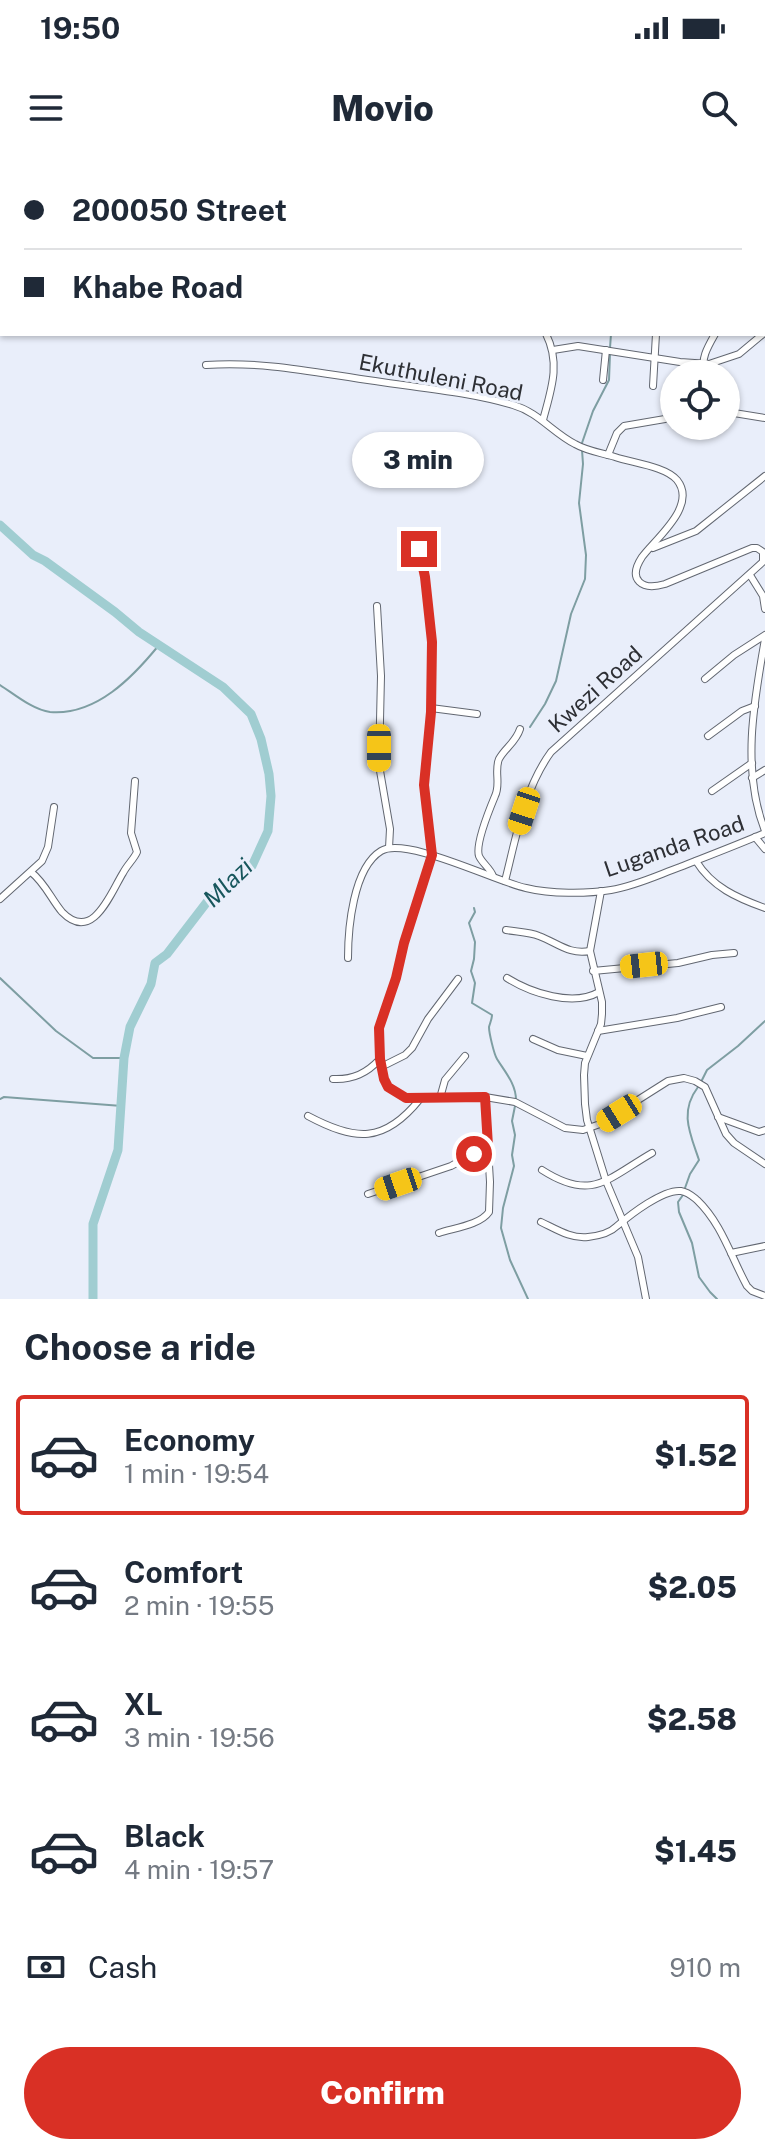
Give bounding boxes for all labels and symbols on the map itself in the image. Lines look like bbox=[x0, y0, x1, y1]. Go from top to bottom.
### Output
street label: Ekuthuleni Road bbox=[357, 348, 525, 406]
callout: 3 min bbox=[353, 433, 485, 489]
route end bbox=[401, 531, 437, 567]
street label: Kwezi Road bbox=[543, 640, 647, 738]
car bbox=[367, 724, 391, 772]
car bbox=[505, 784, 543, 838]
street label: Luganda Road bbox=[601, 810, 747, 882]
water label: Mlazi bbox=[197, 852, 258, 912]
car bbox=[619, 951, 669, 979]
car bbox=[592, 1090, 646, 1136]
route start bbox=[456, 1136, 492, 1172]
car bbox=[371, 1165, 425, 1203]

